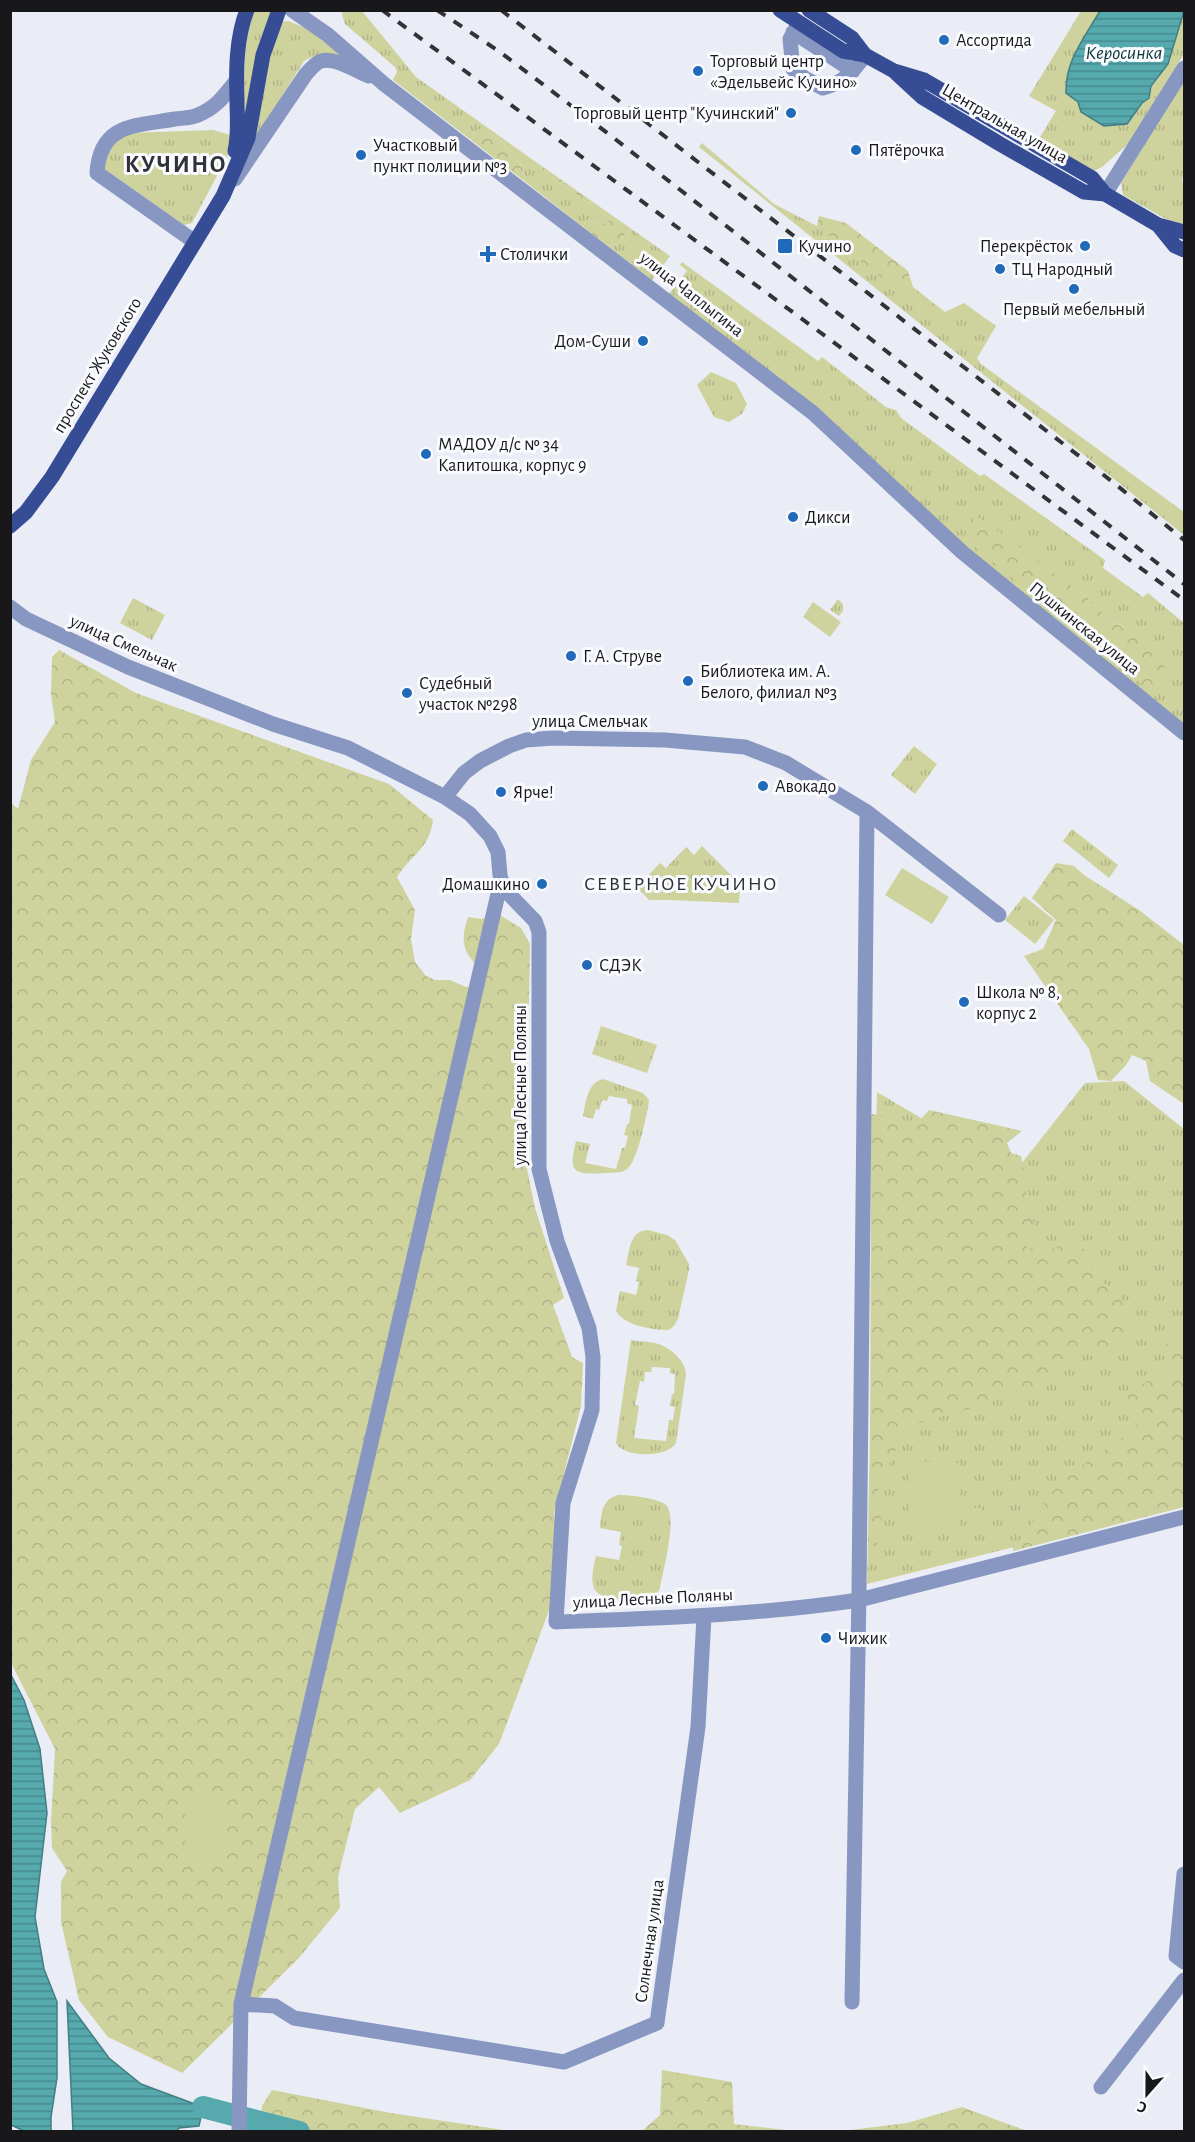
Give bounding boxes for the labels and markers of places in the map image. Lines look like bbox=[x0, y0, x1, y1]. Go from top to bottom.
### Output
place label: Ассортида bbox=[956, 32, 1032, 50]
marker: Ассортида bbox=[937, 33, 951, 47]
place label: Торговый центр «Эдельвейс Кучино» bbox=[710, 53, 857, 92]
marker: Торговый центр «Эдельвейс Кучино» bbox=[691, 64, 705, 78]
place label: Торговый центр "Кучинский" bbox=[573, 105, 779, 123]
marker: Торговый центр "Кучинский" bbox=[784, 106, 798, 120]
place label: Участковый пункт полиции №3 bbox=[373, 137, 507, 176]
place label: Пятёрочка bbox=[868, 142, 945, 160]
marker: Пятёрочка bbox=[849, 143, 863, 157]
marker: Участковый пункт полиции №3 bbox=[354, 148, 368, 162]
marker: Кучино bbox=[776, 237, 794, 255]
place label: Кучино bbox=[798, 238, 852, 256]
place label: Перекрёсток bbox=[980, 238, 1074, 256]
marker: Перекрёсток bbox=[1078, 239, 1092, 253]
place label: Столички bbox=[500, 246, 568, 264]
marker: Столички bbox=[481, 247, 495, 261]
place label: ТЦ Народный bbox=[1012, 261, 1113, 279]
marker: ТЦ Народный bbox=[993, 262, 1007, 276]
marker: Первый мебельный bbox=[1067, 282, 1081, 296]
place label: Первый мебельный bbox=[1003, 300, 1145, 319]
place label: Дом-Суши bbox=[554, 333, 631, 351]
marker: Дом-Суши bbox=[636, 334, 650, 348]
place label: МАДОУ д/с № 34 Капитошка, корпус 9 bbox=[438, 436, 586, 475]
marker: МАДОУ д/с № 34 Капитошка, корпус 9 bbox=[419, 447, 433, 461]
place label: Дикси bbox=[805, 509, 851, 527]
marker: Дикси bbox=[786, 510, 800, 524]
place label: Г. А. Струве bbox=[583, 648, 662, 666]
marker: Г. А. Струве bbox=[564, 649, 578, 663]
place label: Библиотека им. А. Белого, филиал №3 bbox=[700, 662, 837, 702]
place label: Судебный участок №298 bbox=[418, 674, 517, 714]
marker: Библиотека им. А. Белого, филиал №3 bbox=[681, 674, 695, 688]
marker: Судебный участок №298 bbox=[400, 686, 414, 700]
place label: Авокадо bbox=[775, 778, 836, 796]
marker: Авокадо bbox=[756, 779, 770, 793]
place label: Ярче! bbox=[513, 784, 554, 802]
marker: Ярче! bbox=[494, 785, 508, 799]
place label: Домашкино bbox=[442, 876, 530, 894]
marker: Домашкино bbox=[535, 877, 549, 891]
place label: СДЭК bbox=[599, 957, 642, 975]
marker: СДЭК bbox=[580, 958, 594, 972]
place label: Школа № 8, корпус 2 bbox=[976, 984, 1060, 1023]
marker: Школа № 8, корпус 2 bbox=[957, 995, 971, 1009]
place label: Чижик bbox=[838, 1630, 888, 1648]
marker: Чижик bbox=[819, 1631, 833, 1645]

